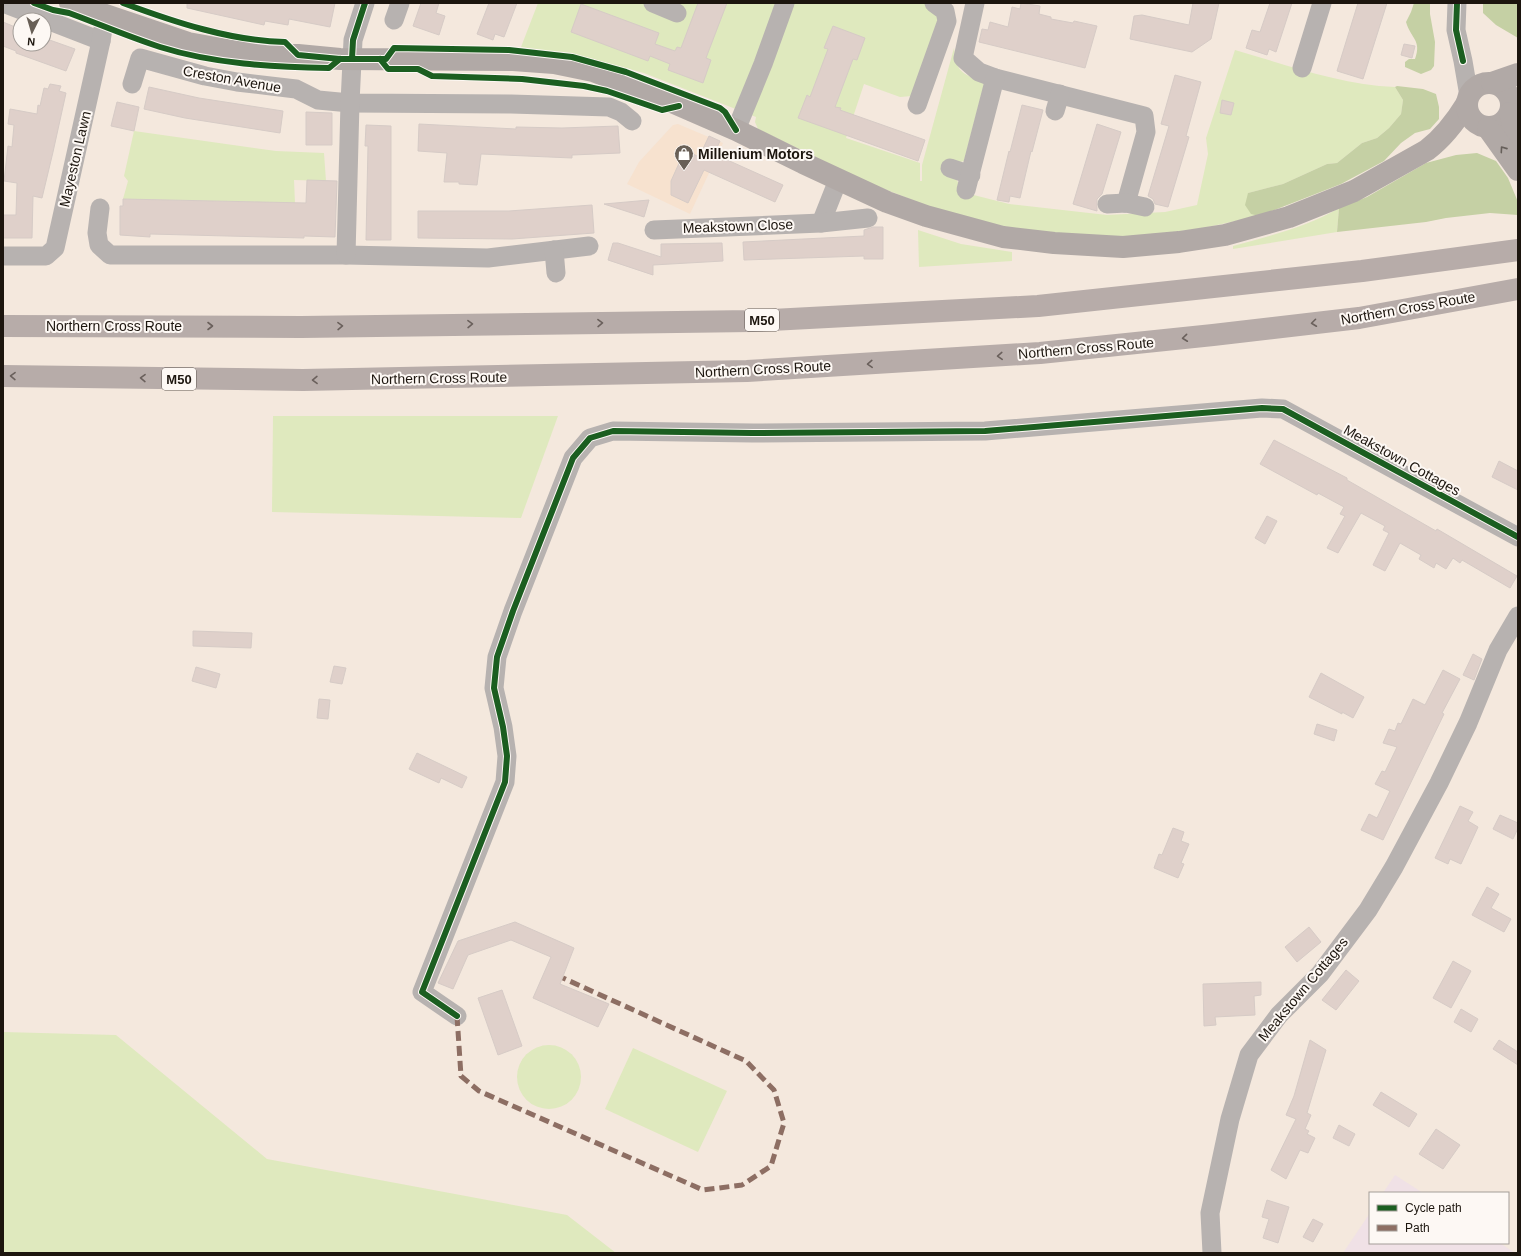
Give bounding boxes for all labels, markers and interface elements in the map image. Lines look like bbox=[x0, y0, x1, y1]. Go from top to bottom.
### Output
north arrow bbox=[12, 12, 52, 52]
text: N bbox=[27, 36, 36, 48]
street label: Creston Avenue bbox=[182, 62, 283, 96]
street label: Mayeston Lawn bbox=[56, 109, 94, 209]
shop icon: Millenium Motors bbox=[673, 143, 695, 171]
place label: Millenium Motors bbox=[698, 146, 813, 162]
one-way arrow bbox=[1501, 146, 1508, 153]
street label: Meakstown Close bbox=[683, 216, 794, 236]
street label: Northern Cross Route bbox=[1340, 288, 1477, 328]
road number: M50 bbox=[745, 309, 779, 331]
street label: Northern Cross Route bbox=[46, 318, 182, 334]
one-way arrow bbox=[597, 319, 603, 327]
one-way arrow bbox=[1311, 319, 1317, 328]
one-way arrow bbox=[467, 320, 473, 328]
one-way arrow bbox=[207, 322, 213, 330]
one-way arrow bbox=[337, 322, 343, 330]
street label: Northern Cross Route bbox=[1017, 334, 1155, 362]
one-way arrow bbox=[1182, 334, 1188, 343]
one-way arrow bbox=[997, 351, 1003, 360]
street label: Northern Cross Route bbox=[695, 357, 832, 381]
one-way arrow bbox=[867, 359, 873, 368]
road number: M50 bbox=[162, 368, 196, 390]
street label: Northern Cross Route bbox=[371, 369, 507, 387]
one-way arrow bbox=[10, 372, 16, 381]
one-way arrow bbox=[140, 374, 146, 382]
one-way arrow bbox=[312, 376, 318, 384]
street label: Meakstown Cottages bbox=[1341, 421, 1463, 499]
street label: Meakstown Cottages bbox=[1255, 934, 1351, 1044]
legend bbox=[1369, 1192, 1509, 1244]
text: Cycle path bbox=[1405, 1201, 1462, 1215]
text: Path bbox=[1405, 1221, 1430, 1235]

